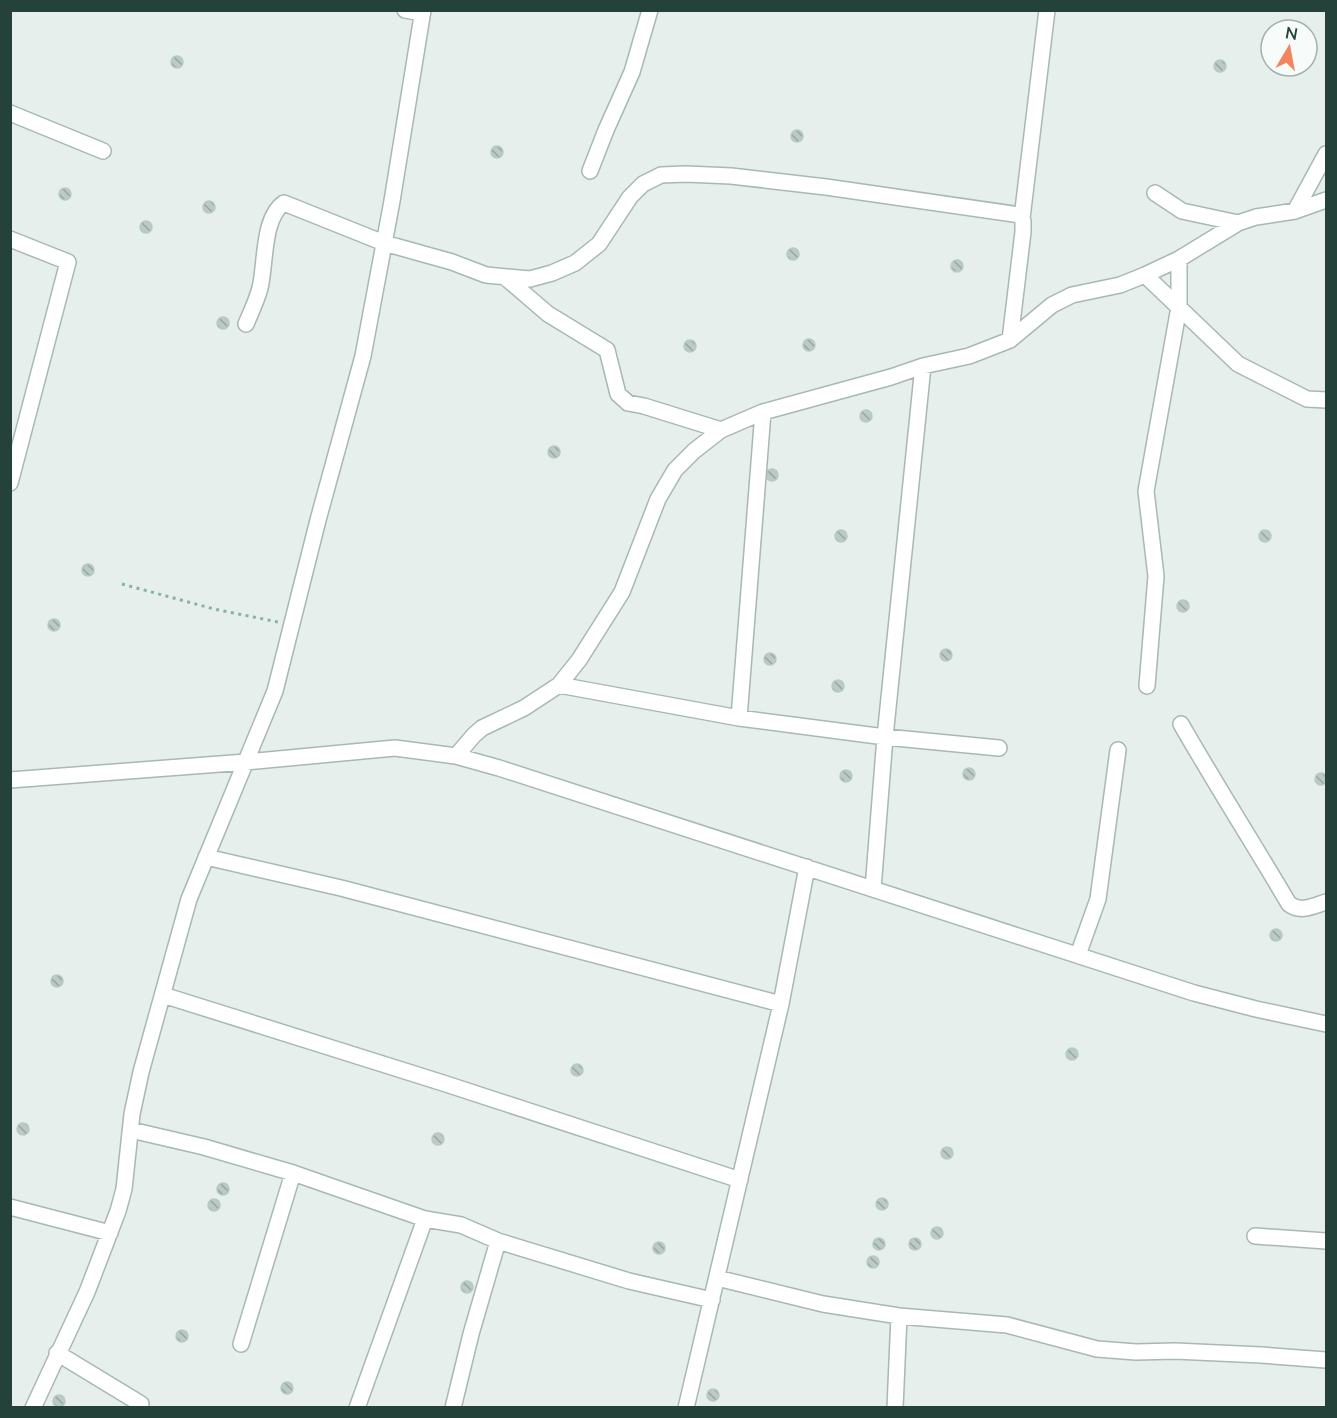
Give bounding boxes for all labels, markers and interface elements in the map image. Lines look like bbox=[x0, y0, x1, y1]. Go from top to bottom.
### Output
north arrow bbox=[1259, 18, 1319, 78]
text: N bbox=[1284, 22, 1299, 43]

